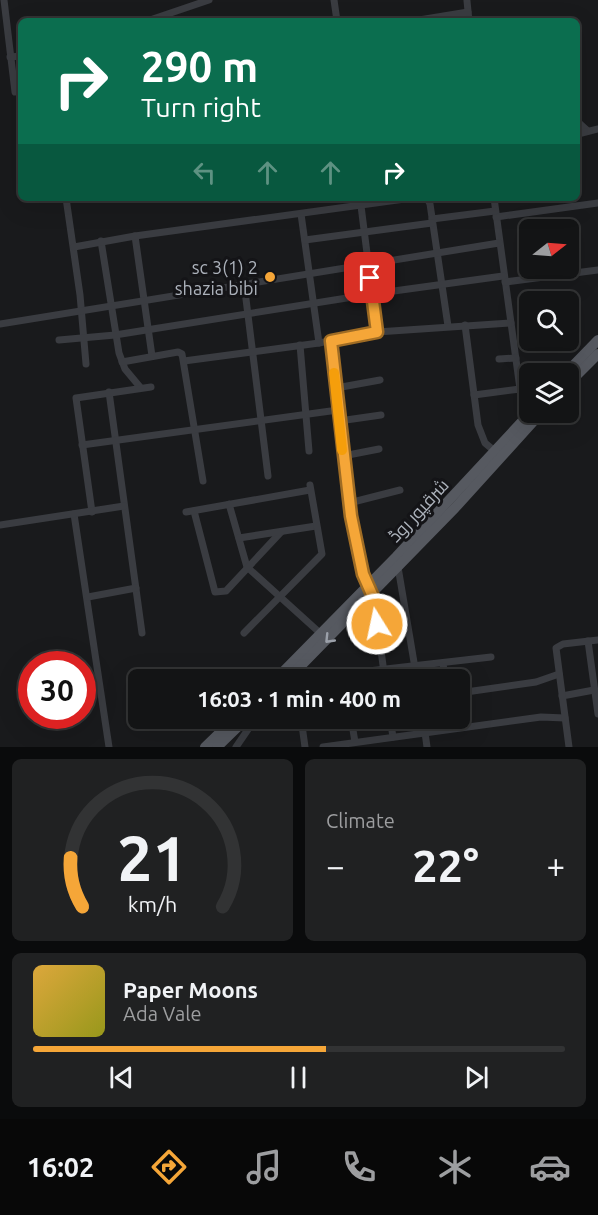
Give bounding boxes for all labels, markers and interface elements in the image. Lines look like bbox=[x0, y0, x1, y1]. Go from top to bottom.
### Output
icon: right bbox=[42, 42, 120, 120]
text: 290 m bbox=[141, 43, 258, 90]
text: Turn right bbox=[141, 92, 261, 122]
icon: left bbox=[188, 156, 221, 189]
icon: ahead bbox=[251, 156, 284, 189]
icon: ahead bbox=[314, 156, 347, 189]
icon: right bbox=[377, 156, 410, 189]
north arrow bbox=[519, 219, 579, 279]
map controls bbox=[519, 219, 579, 423]
pin bbox=[344, 252, 395, 303]
place label: sc 3(1) 2 shazia bibi bbox=[175, 257, 258, 298]
icon: arrive bbox=[353, 261, 386, 294]
marker: sc 3(1) 2 shazia bibi bbox=[263, 270, 277, 284]
button: search bbox=[519, 291, 579, 351]
button: layers bbox=[519, 363, 579, 423]
street label: شرقپور روڈ bbox=[384, 474, 454, 547]
position arrow bbox=[345, 592, 409, 656]
one-way arrow bbox=[325, 632, 336, 642]
speed limit sign: 30 bbox=[18, 651, 96, 729]
text: 16:03 · 1 min · 400 m bbox=[197, 686, 401, 711]
text: Climate bbox=[326, 809, 395, 832]
text: 21 bbox=[117, 823, 188, 893]
text: 22° bbox=[412, 840, 479, 891]
text: − bbox=[326, 847, 345, 884]
text: + bbox=[546, 847, 565, 884]
text: km/h bbox=[128, 892, 177, 916]
text: Paper Moons bbox=[123, 977, 258, 1002]
text: Ada Vale bbox=[123, 1002, 201, 1025]
icon: previous bbox=[105, 1061, 138, 1094]
icon: pause bbox=[282, 1061, 315, 1094]
icon: next bbox=[460, 1061, 493, 1094]
icon: directions bbox=[148, 1146, 190, 1188]
icon: music bbox=[243, 1146, 285, 1188]
icon: phone bbox=[338, 1146, 380, 1188]
icon: climate bbox=[434, 1146, 476, 1188]
icon: car bbox=[529, 1146, 571, 1188]
text: 16:02 bbox=[27, 1152, 94, 1182]

